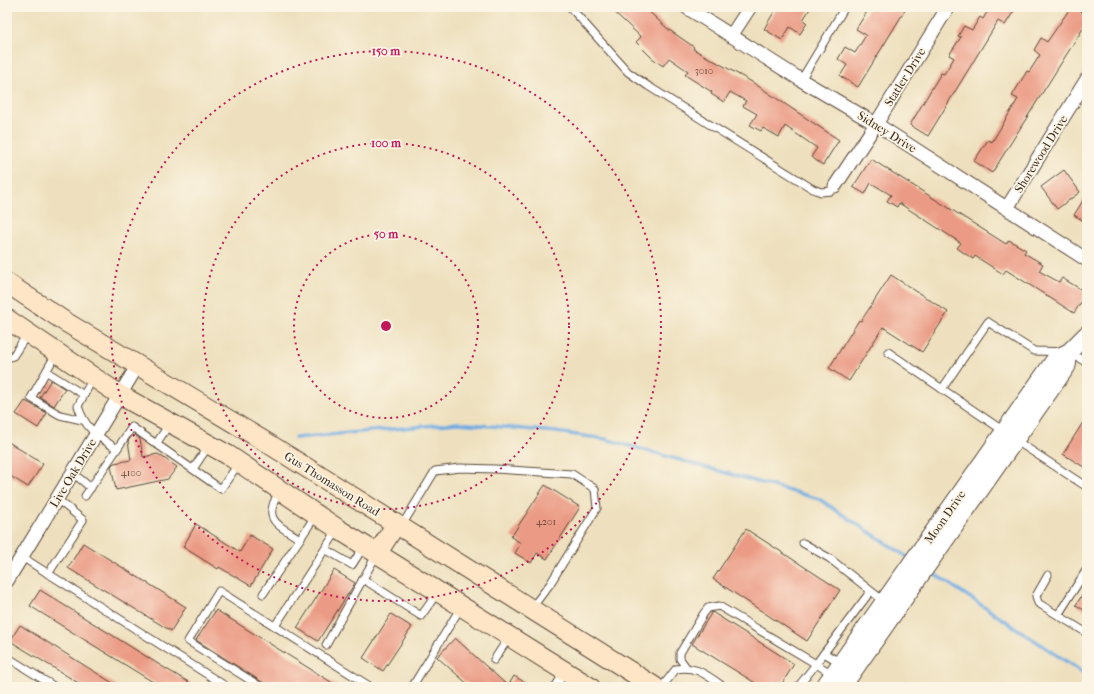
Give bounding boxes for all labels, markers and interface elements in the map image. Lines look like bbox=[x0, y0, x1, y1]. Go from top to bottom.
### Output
text: 150 m bbox=[372, 44, 401, 58]
street label: Statler Drive bbox=[881, 45, 929, 109]
house number: 3010 bbox=[695, 65, 713, 77]
street label: Sidney Drive bbox=[855, 108, 919, 156]
street label: Shorewood Drive bbox=[1011, 112, 1071, 195]
text: 100 m bbox=[371, 136, 402, 150]
text: 50 m bbox=[374, 227, 399, 241]
centre of rings bbox=[379, 319, 393, 333]
street label: Live Oak Drive bbox=[47, 436, 99, 510]
street label: Gus Thomasson Road bbox=[282, 449, 383, 519]
house number: 4100 bbox=[121, 467, 141, 479]
street label: Moon Drive bbox=[922, 488, 968, 546]
house number: 4201 bbox=[536, 516, 556, 528]

